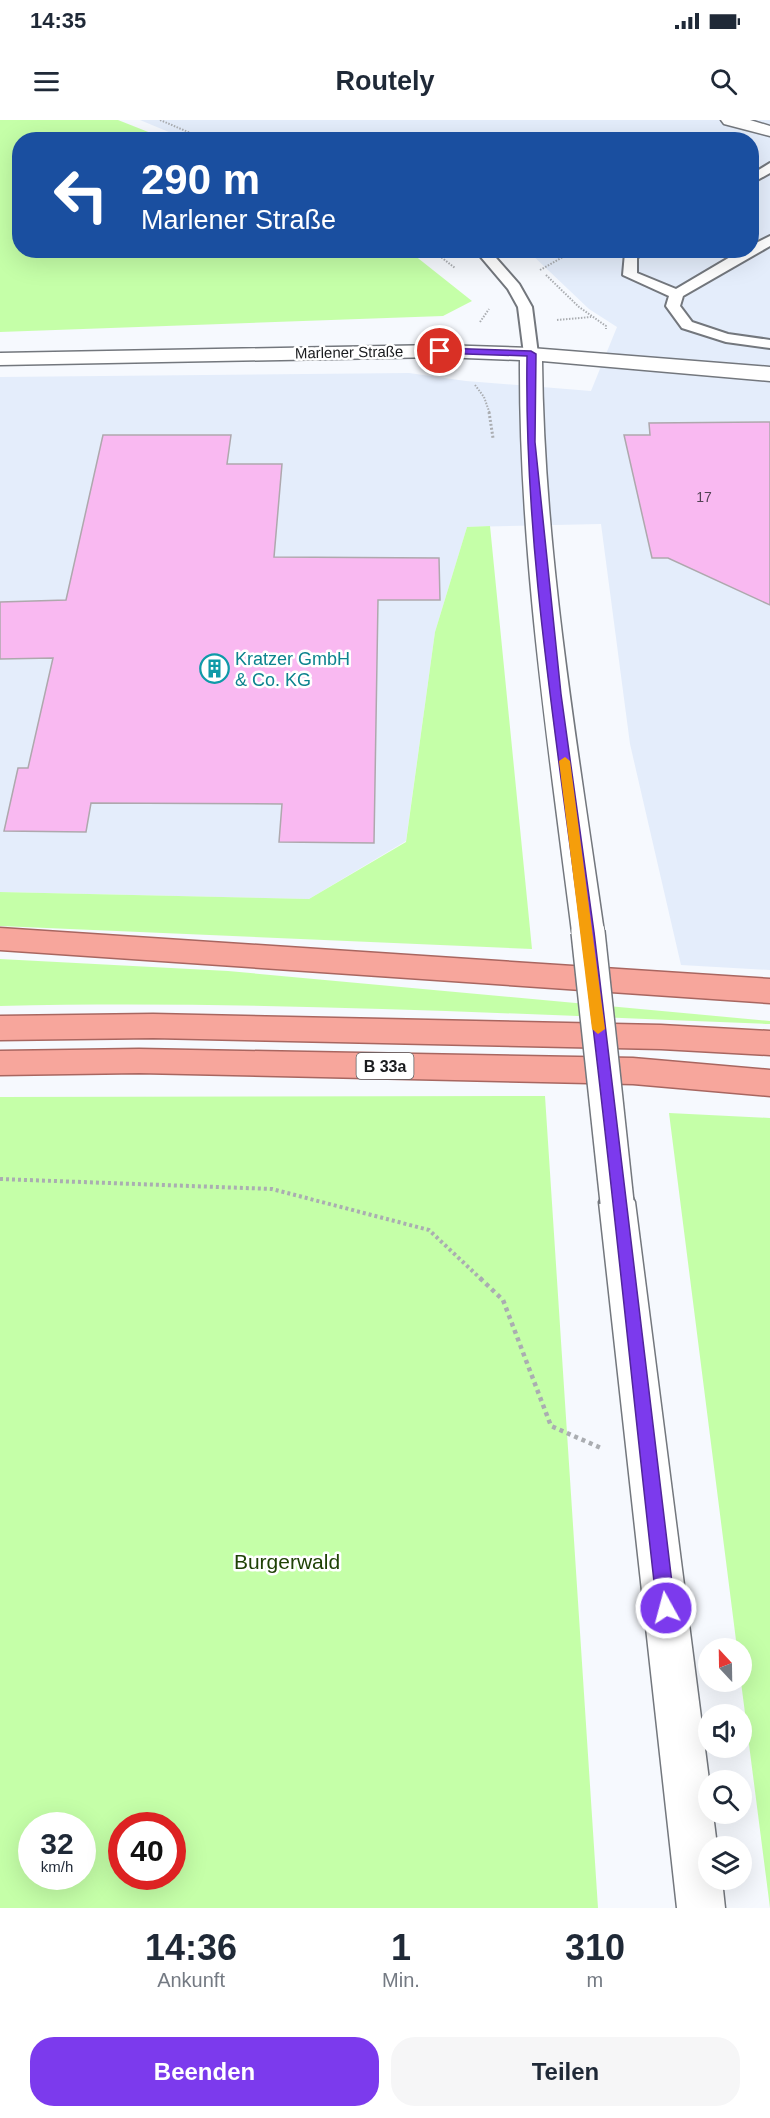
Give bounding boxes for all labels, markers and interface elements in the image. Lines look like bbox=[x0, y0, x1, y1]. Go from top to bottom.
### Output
text: 14:35 bbox=[30, 8, 86, 33]
icon: menu bbox=[30, 65, 63, 98]
icon: search bbox=[707, 65, 740, 98]
text: Routely bbox=[335, 66, 435, 96]
icon: left bbox=[42, 156, 120, 234]
text: 290 m bbox=[141, 156, 260, 203]
text: Marlener Straße bbox=[141, 205, 336, 235]
pin bbox=[414, 325, 465, 376]
icon: arrive bbox=[423, 334, 456, 367]
street label: Marlener Straße bbox=[295, 343, 403, 361]
house number: 17 bbox=[696, 489, 712, 505]
place label: Kratzer GmbH & Co. KG bbox=[235, 649, 350, 690]
building icon: Kratzer GmbH & Co. KG bbox=[198, 653, 230, 685]
road number: B 33a bbox=[356, 1053, 414, 1079]
park label: Burgerwald bbox=[234, 1550, 340, 1573]
position arrow bbox=[634, 1576, 698, 1640]
north arrow bbox=[698, 1638, 752, 1692]
map controls bbox=[698, 1638, 752, 1890]
button: sound bbox=[698, 1704, 752, 1758]
button: search bbox=[698, 1770, 752, 1824]
speed limit sign: 40 bbox=[108, 1812, 186, 1890]
text: 32 bbox=[40, 1827, 74, 1860]
button: layers bbox=[698, 1836, 752, 1890]
text: km/h bbox=[41, 1858, 73, 1875]
text: 14:36 bbox=[145, 1927, 237, 1968]
text: 1 bbox=[391, 1927, 411, 1968]
text: 310 bbox=[565, 1927, 625, 1968]
text: Ankunft bbox=[157, 1969, 225, 1991]
text: Min. bbox=[382, 1969, 420, 1991]
text: m bbox=[587, 1969, 603, 1991]
button: Beenden bbox=[30, 2037, 379, 2106]
button: Teilen bbox=[391, 2037, 740, 2106]

